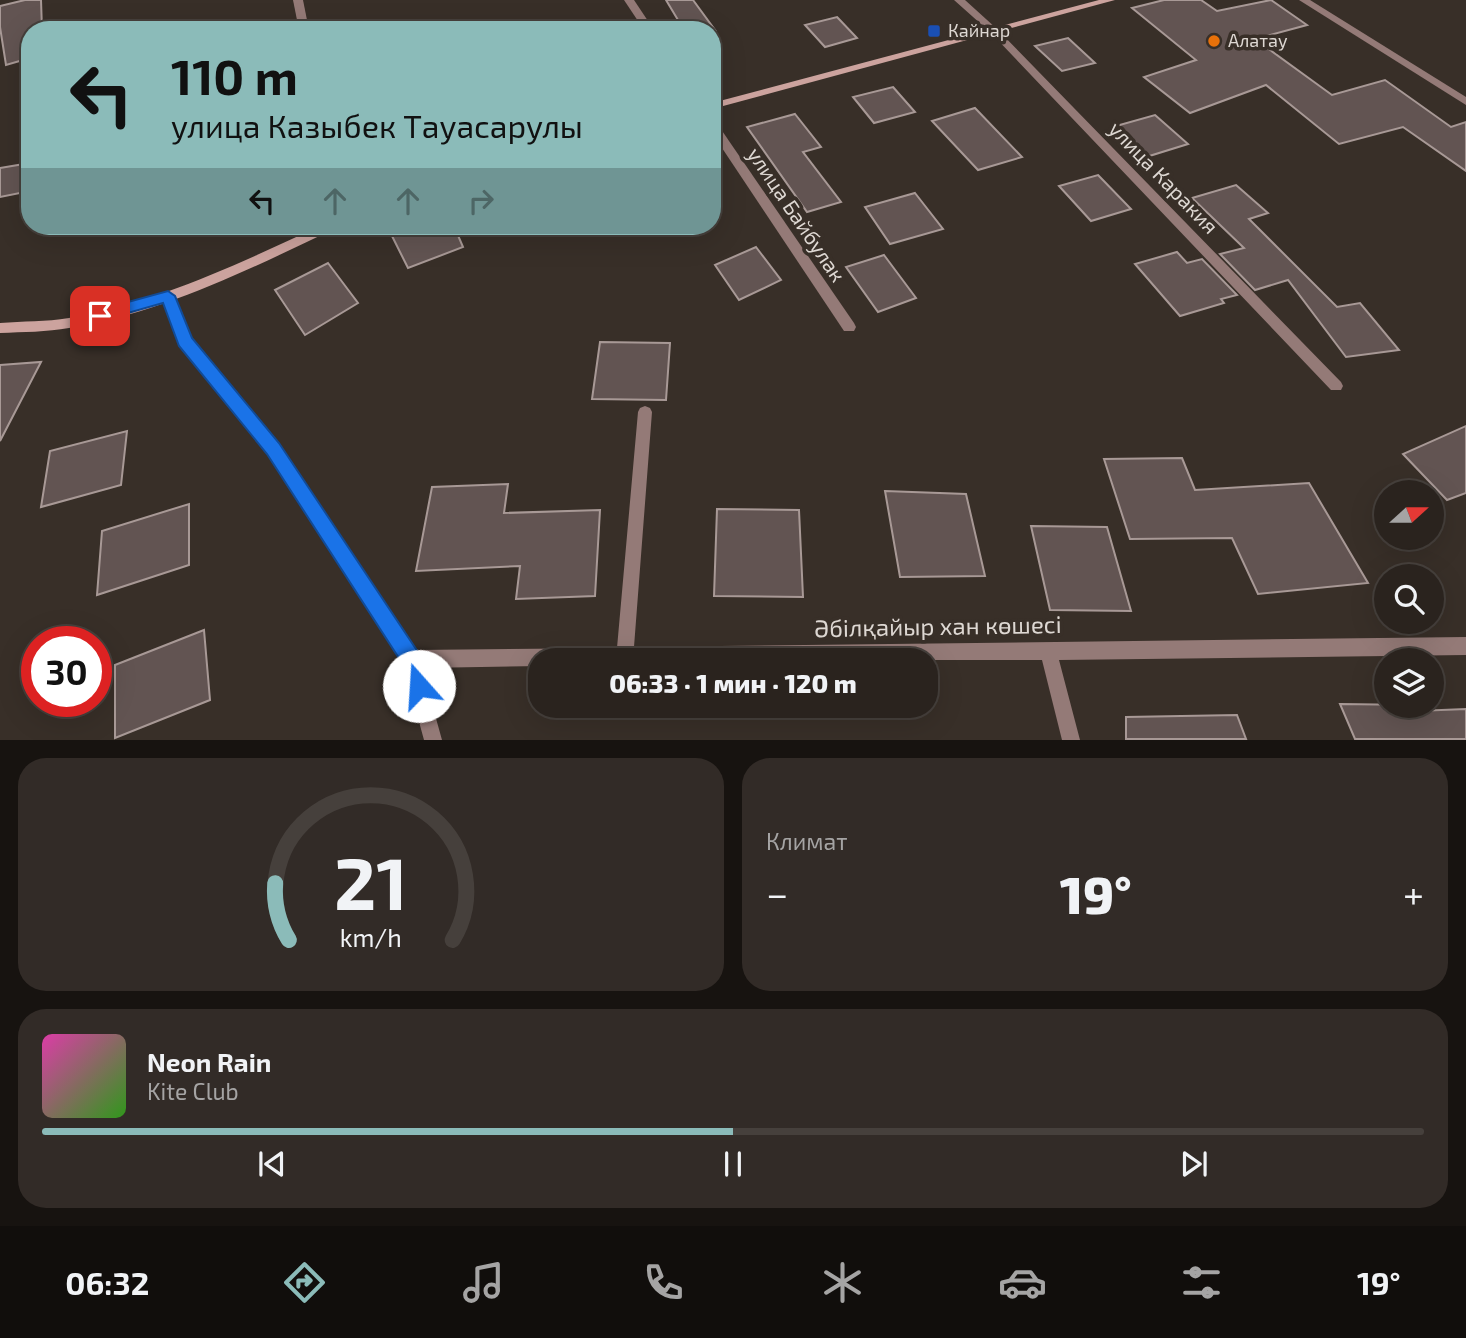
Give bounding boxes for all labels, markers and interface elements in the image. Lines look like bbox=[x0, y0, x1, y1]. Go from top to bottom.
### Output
place label: Кайнар bbox=[948, 19, 1010, 41]
marker: Кайнар bbox=[926, 23, 942, 39]
place label: Алатау bbox=[1228, 29, 1288, 51]
marker: Алатау bbox=[1206, 33, 1222, 49]
text: 110 m bbox=[171, 46, 298, 105]
icon: left bbox=[56, 49, 147, 140]
text: улица Казыбек Тауасарулы bbox=[171, 106, 583, 144]
street label: улица Каракия bbox=[1104, 116, 1224, 239]
street label: улица Байбулак bbox=[742, 142, 851, 287]
icon: left bbox=[243, 182, 281, 220]
icon: ahead bbox=[316, 182, 354, 220]
icon: ahead bbox=[389, 182, 427, 220]
icon: right bbox=[462, 182, 500, 220]
pin bbox=[70, 286, 130, 346]
icon: arrive bbox=[81, 297, 119, 335]
north arrow bbox=[1374, 480, 1444, 550]
map controls bbox=[1374, 480, 1444, 718]
button: search bbox=[1374, 564, 1444, 634]
street label: Әбілқайыр хан көшесі bbox=[814, 609, 1062, 642]
speed limit sign: 30 bbox=[21, 626, 112, 717]
button: layers bbox=[1374, 648, 1444, 718]
position arrow bbox=[382, 649, 456, 723]
text: 06:33 · 1 мин · 120 m bbox=[609, 667, 857, 698]
text: Климат bbox=[766, 827, 847, 855]
text: 21 bbox=[334, 838, 408, 926]
text: 19° bbox=[1060, 862, 1132, 924]
text: − bbox=[766, 870, 788, 916]
text: + bbox=[1403, 870, 1424, 916]
text: km/h bbox=[340, 922, 402, 952]
text: Neon Rain bbox=[147, 1046, 271, 1077]
text: Kite Club bbox=[147, 1077, 239, 1105]
icon: previous bbox=[253, 1145, 291, 1183]
icon: pause bbox=[714, 1145, 752, 1183]
icon: next bbox=[1175, 1145, 1213, 1183]
icon: directions bbox=[280, 1258, 329, 1307]
icon: music bbox=[459, 1258, 508, 1307]
icon: phone bbox=[639, 1258, 688, 1307]
icon: climate bbox=[818, 1258, 867, 1307]
icon: car bbox=[998, 1258, 1047, 1307]
icon: filters bbox=[1177, 1258, 1226, 1307]
text: 06:32 bbox=[65, 1263, 149, 1301]
text: 19° bbox=[1357, 1263, 1401, 1301]

